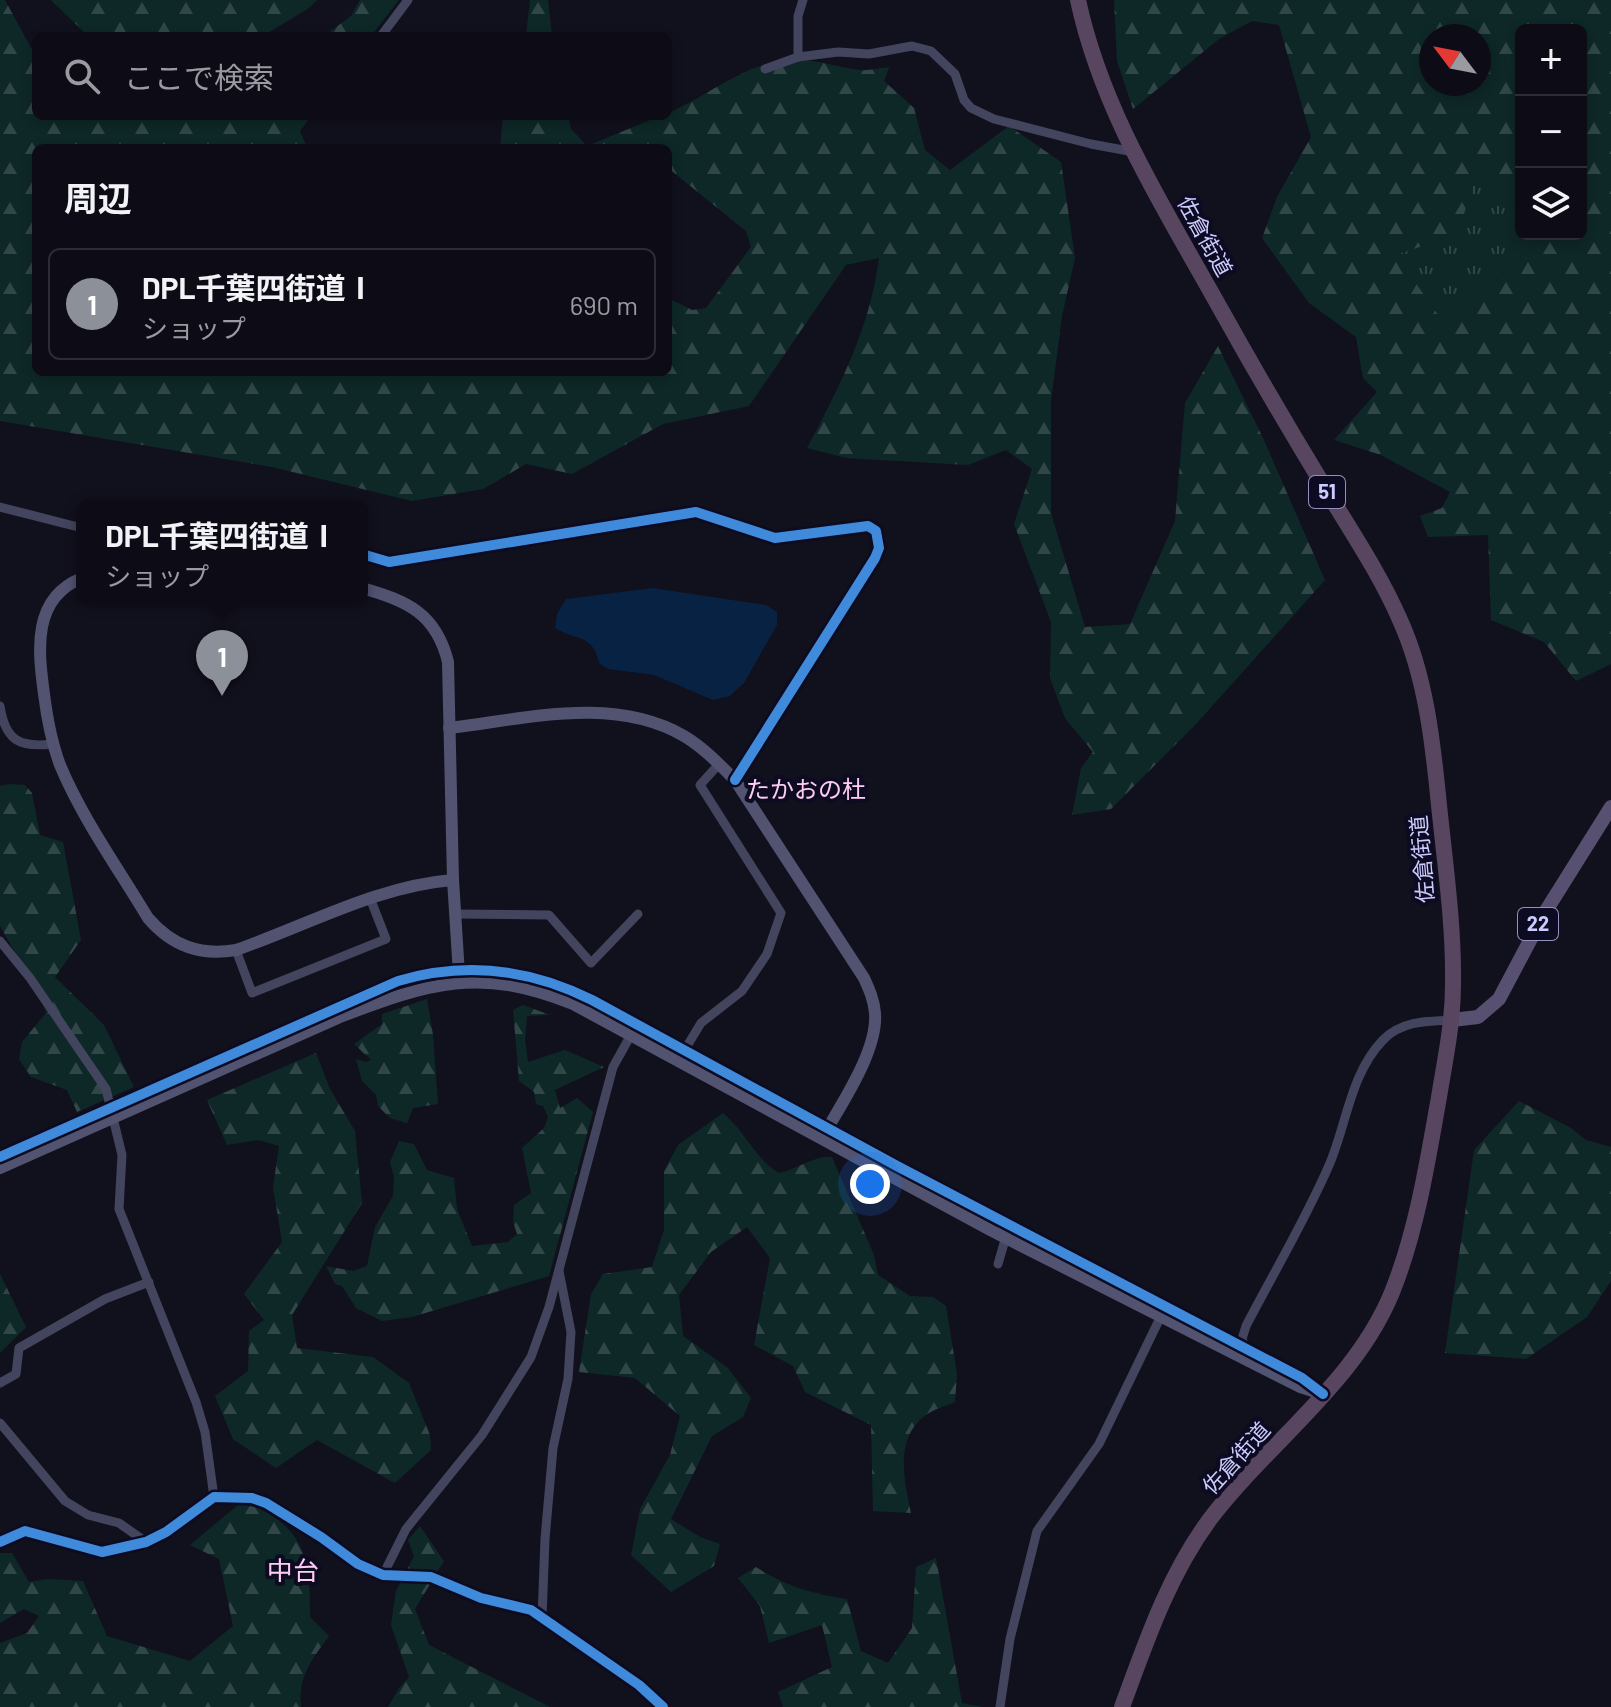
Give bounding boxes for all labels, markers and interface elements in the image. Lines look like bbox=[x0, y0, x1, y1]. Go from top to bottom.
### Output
north arrow bbox=[1419, 24, 1491, 96]
map controls bbox=[1515, 24, 1587, 240]
button: + bbox=[1515, 24, 1587, 96]
search box bbox=[32, 32, 672, 120]
icon: search bbox=[60, 54, 104, 98]
text: ここで検索 bbox=[124, 59, 274, 95]
button: − bbox=[1515, 96, 1587, 168]
button: layers bbox=[1515, 168, 1587, 240]
text: 周辺 bbox=[64, 177, 132, 218]
street label: 佐倉街道 bbox=[1173, 191, 1239, 280]
text: DPL千葉四街道Ⅰ bbox=[142, 269, 376, 305]
text: 1 bbox=[87, 289, 97, 320]
text: 690 m bbox=[570, 289, 638, 320]
text: ショップ bbox=[142, 312, 246, 343]
road number: 51 bbox=[1309, 476, 1345, 508]
popup bbox=[76, 500, 368, 604]
text: DPL千葉四街道Ⅰ bbox=[105, 517, 339, 553]
text: ショップ bbox=[105, 560, 209, 591]
pin: 1 bbox=[196, 630, 248, 696]
district label: たかおの杜 bbox=[746, 774, 866, 803]
street label: 佐倉街道 bbox=[1404, 814, 1438, 904]
road number: 22 bbox=[1518, 908, 1558, 940]
your location bbox=[850, 1164, 890, 1204]
street label: 佐倉街道 bbox=[1196, 1416, 1274, 1499]
district label: 中台 bbox=[267, 1554, 319, 1585]

